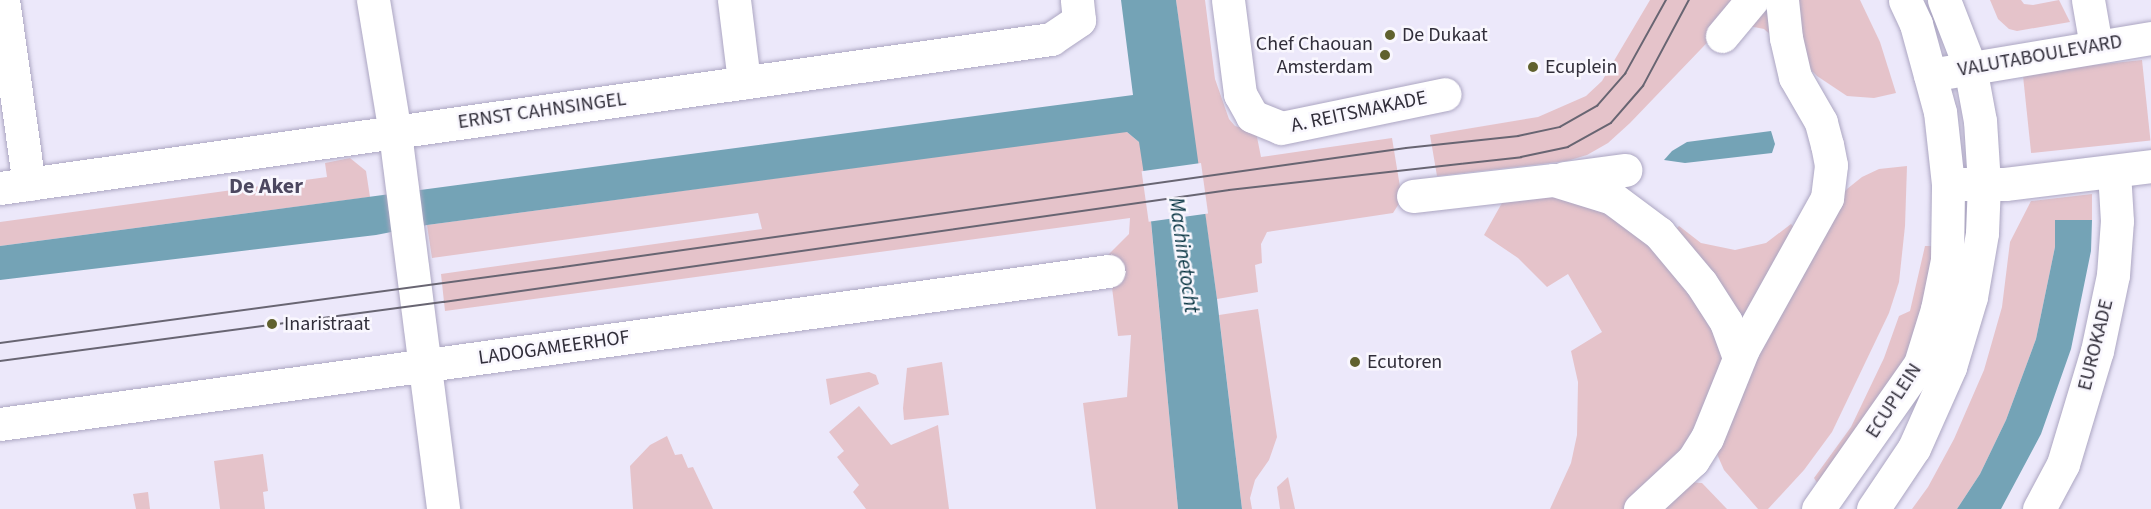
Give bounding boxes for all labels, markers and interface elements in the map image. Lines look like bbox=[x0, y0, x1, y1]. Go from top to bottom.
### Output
place label: De Dukaat bbox=[1402, 23, 1488, 47]
marker: De Dukaat bbox=[1383, 28, 1397, 42]
street label: VALUTABOULEVARD bbox=[1956, 30, 2124, 82]
place label: Chef Chaouan Amsterdam bbox=[1256, 32, 1373, 79]
marker: Chef Chaouan Amsterdam bbox=[1378, 48, 1392, 62]
place label: Ecuplein bbox=[1545, 55, 1617, 79]
marker: Ecuplein bbox=[1526, 60, 1540, 74]
street label: A. REITSMAKADE bbox=[1289, 86, 1429, 138]
street label: ERNST CAHNSINGEL bbox=[456, 87, 628, 135]
district label: De Aker bbox=[229, 174, 303, 200]
water label: Machinetocht bbox=[1163, 196, 1205, 314]
street label: EUROKADE bbox=[2073, 297, 2119, 393]
place label: Inaristraat bbox=[284, 312, 370, 336]
marker: Inaristraat bbox=[265, 317, 279, 331]
street label: LADOGAMEERHOF bbox=[477, 326, 631, 370]
place label: Ecutoren bbox=[1367, 350, 1442, 374]
marker: Ecutoren bbox=[1348, 355, 1362, 369]
street label: ECUPLEIN bbox=[1861, 359, 1927, 443]

